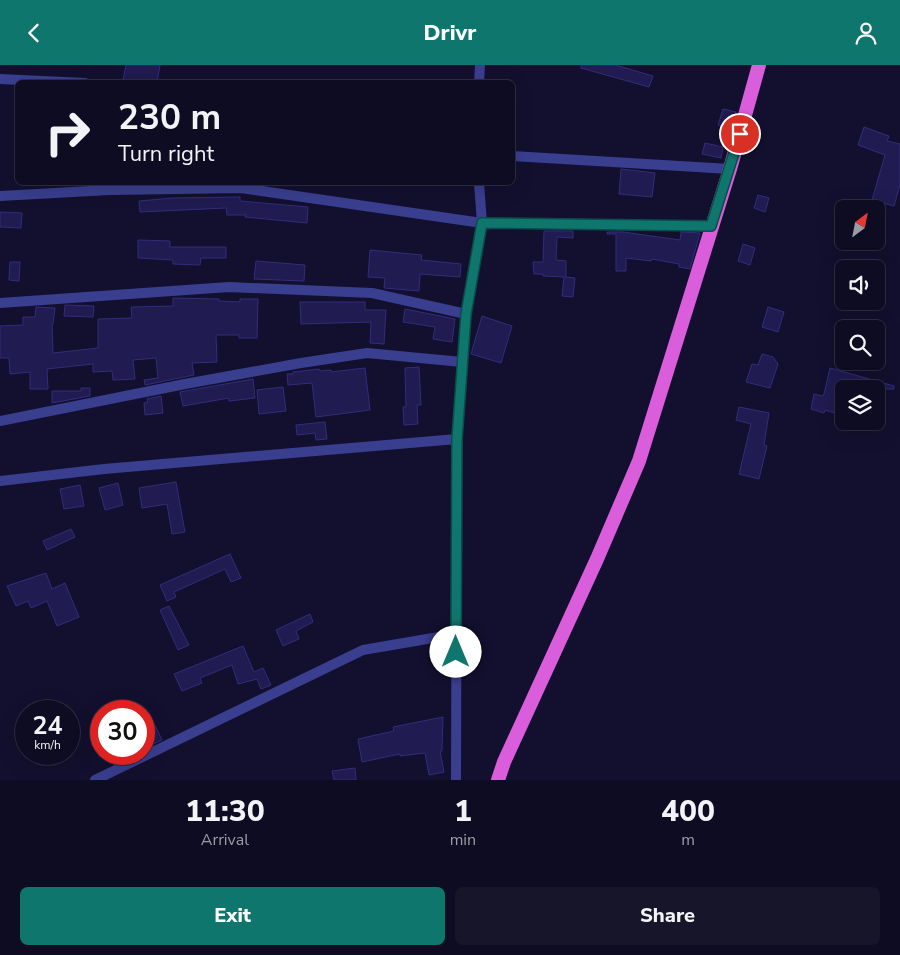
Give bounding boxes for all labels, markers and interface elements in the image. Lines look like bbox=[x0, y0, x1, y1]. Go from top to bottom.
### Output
text: Drivr bbox=[424, 18, 476, 48]
icon: back bbox=[20, 19, 48, 47]
icon: person bbox=[852, 19, 880, 47]
text: 230 m bbox=[118, 94, 221, 141]
icon: right bbox=[35, 100, 100, 165]
pin bbox=[719, 113, 761, 155]
icon: arrive bbox=[726, 120, 754, 148]
text: Turn right bbox=[118, 139, 214, 169]
north arrow bbox=[835, 200, 885, 250]
map controls bbox=[835, 200, 885, 430]
button: sound bbox=[835, 260, 885, 310]
button: search bbox=[835, 320, 885, 370]
button: layers bbox=[835, 380, 885, 430]
position arrow bbox=[429, 625, 481, 677]
speed limit sign: 30 bbox=[90, 700, 155, 765]
text: 24 bbox=[32, 709, 63, 743]
text: km/h bbox=[34, 737, 61, 753]
text: 11:30 bbox=[185, 791, 265, 832]
text: 1 bbox=[454, 791, 472, 832]
text: 400 bbox=[661, 791, 715, 832]
text: Arrival bbox=[201, 829, 249, 851]
text: min bbox=[450, 829, 476, 851]
text: m bbox=[681, 829, 695, 851]
button: Exit bbox=[20, 887, 445, 945]
button: Share bbox=[455, 887, 880, 945]

